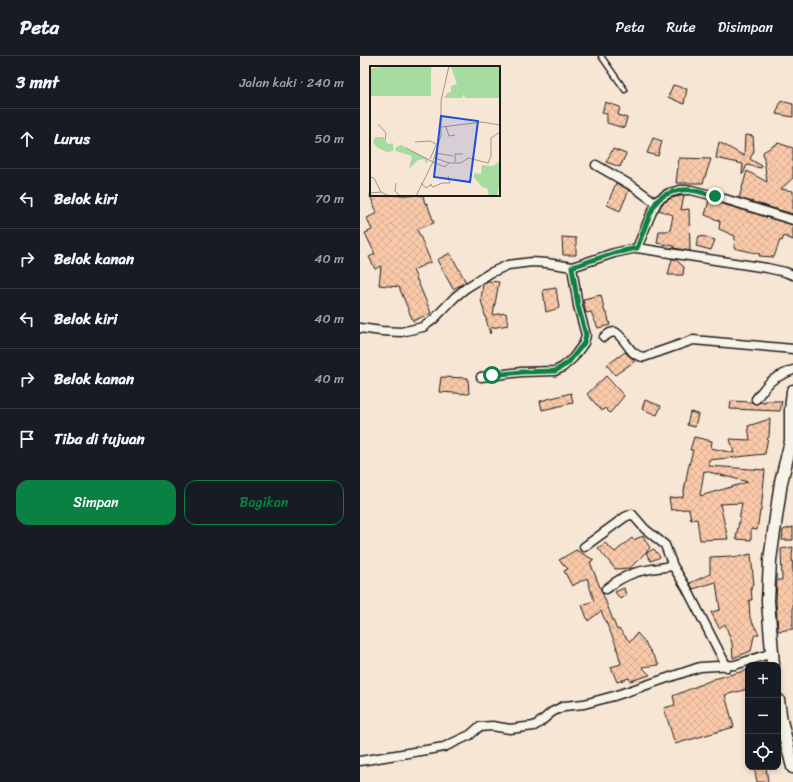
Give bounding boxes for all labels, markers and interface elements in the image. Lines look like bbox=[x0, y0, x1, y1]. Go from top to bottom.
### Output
text: Peta bbox=[20, 11, 59, 44]
text: Peta bbox=[616, 15, 644, 40]
text: Rute bbox=[666, 15, 696, 40]
text: Disimpan bbox=[718, 15, 773, 40]
inset map bbox=[370, 66, 500, 196]
text: 3 mnt bbox=[16, 67, 59, 97]
text: Jalan kaki · 240 m bbox=[239, 71, 344, 94]
text: Lurus bbox=[54, 126, 90, 152]
text: 50 m bbox=[314, 127, 344, 150]
icon: ahead bbox=[16, 128, 38, 150]
text: Belok kiri bbox=[54, 186, 117, 212]
text: 70 m bbox=[315, 187, 344, 210]
route end bbox=[706, 187, 724, 205]
icon: left bbox=[16, 188, 38, 210]
text: Belok kanan bbox=[54, 246, 134, 272]
text: 40 m bbox=[314, 247, 344, 270]
icon: right bbox=[16, 248, 38, 270]
text: Belok kiri bbox=[54, 306, 117, 332]
text: 40 m bbox=[314, 307, 344, 330]
icon: left bbox=[16, 308, 38, 330]
text: Belok kanan bbox=[54, 366, 134, 392]
route start bbox=[483, 366, 501, 384]
text: 40 m bbox=[314, 367, 344, 390]
icon: right bbox=[16, 368, 38, 390]
text: Tiba di tujuan bbox=[54, 426, 145, 452]
icon: arrive bbox=[16, 428, 38, 450]
button: Simpan bbox=[16, 480, 176, 525]
button: Bagikan bbox=[184, 480, 344, 525]
map controls bbox=[745, 662, 781, 770]
button: + bbox=[745, 662, 781, 698]
button: − bbox=[745, 698, 781, 734]
button: locate bbox=[745, 734, 781, 770]

